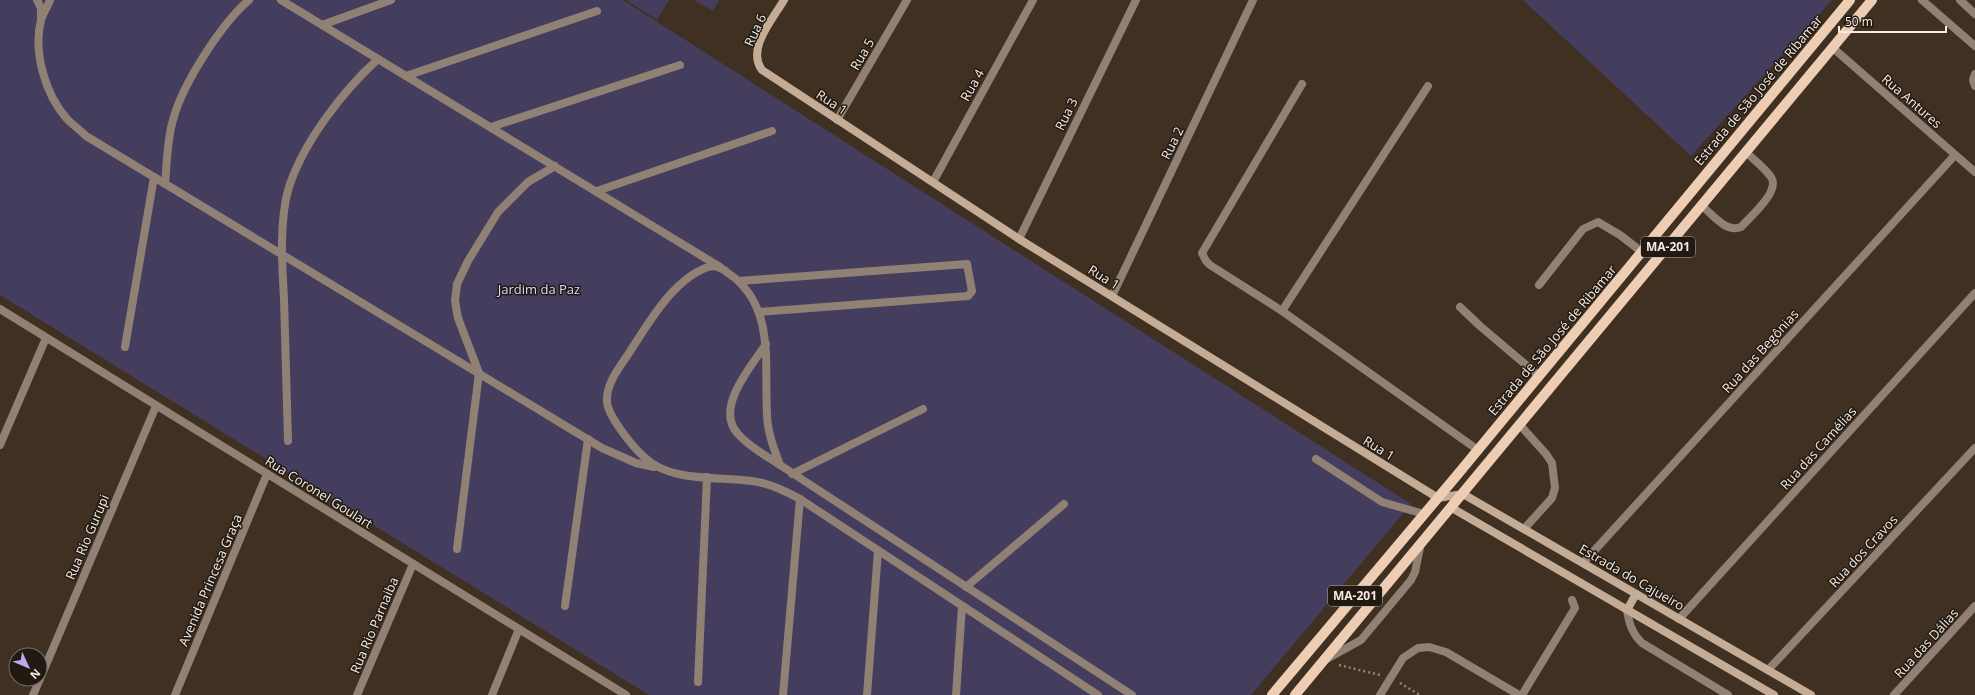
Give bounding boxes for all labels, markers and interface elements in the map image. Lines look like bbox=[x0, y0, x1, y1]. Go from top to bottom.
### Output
scale bar bbox=[1839, 8, 1946, 34]
street label: Estrada de São José de Ribamar bbox=[1690, 10, 1827, 169]
street label: Rua 6 bbox=[740, 11, 770, 49]
text: 50 m bbox=[1845, 13, 1873, 30]
street label: Rua 5 bbox=[846, 35, 878, 73]
street label: Rua 4 bbox=[956, 65, 988, 104]
street label: Rua Antures bbox=[1878, 70, 1946, 132]
street label: Rua 1 bbox=[813, 85, 851, 119]
street label: Rua 3 bbox=[1050, 95, 1082, 133]
street label: Rua 2 bbox=[1156, 124, 1188, 162]
road number: MA-201 bbox=[1641, 237, 1695, 257]
street label: Rua 1 bbox=[1085, 260, 1123, 294]
street label: Estrada de São José de Ribamar bbox=[1484, 260, 1621, 419]
park label: Jardim da Paz bbox=[496, 280, 580, 298]
street label: Rua das Begônias bbox=[1718, 305, 1802, 397]
street label: Rua das Camélias bbox=[1776, 403, 1860, 493]
street label: Rua 1 bbox=[1360, 431, 1398, 465]
street label: Rua Coronel Goulart bbox=[262, 452, 376, 533]
street label: Rua Rio Gurupi bbox=[61, 492, 113, 582]
street label: Avenida Princesa Graça bbox=[174, 511, 246, 649]
street label: Rua dos Cravos bbox=[1825, 511, 1901, 591]
street label: Estrada do Cajueiro bbox=[1576, 540, 1688, 615]
street label: Rua Rio Parnaiba bbox=[346, 574, 402, 676]
road number: MA-201 bbox=[1328, 586, 1382, 606]
street label: Rua das Dálias bbox=[1890, 604, 1962, 682]
north arrow bbox=[8, 647, 48, 687]
text: N bbox=[27, 666, 44, 683]

